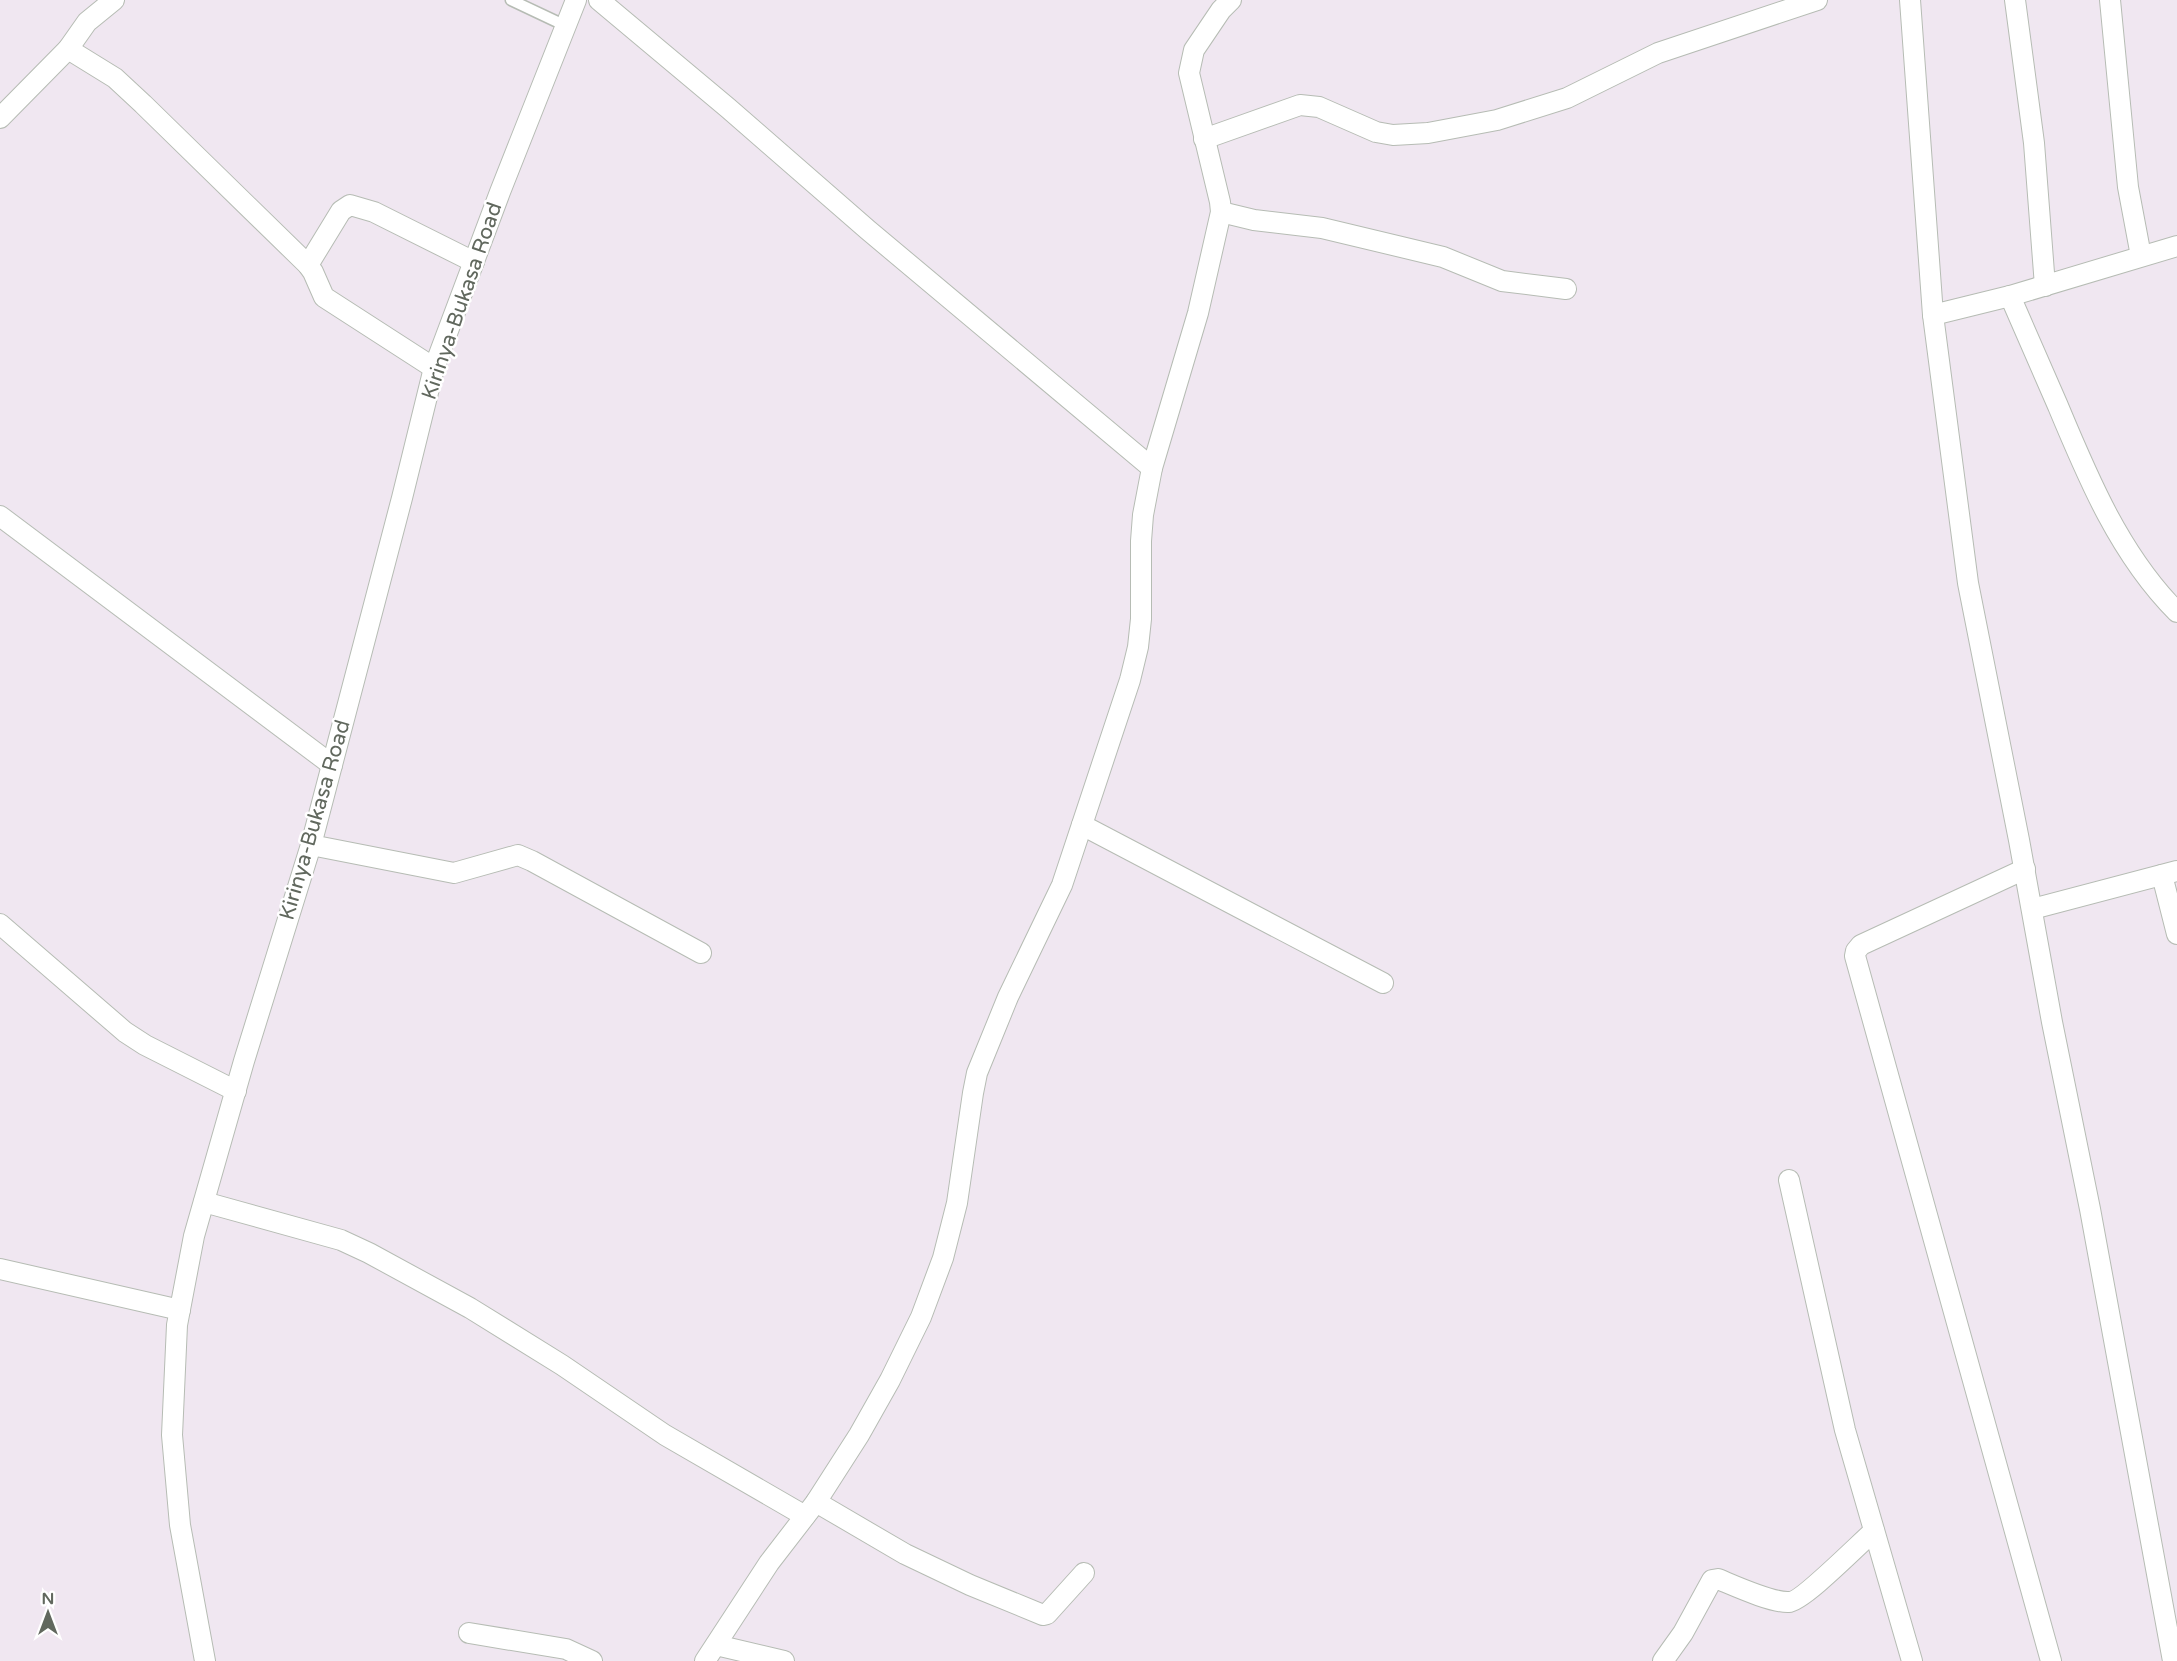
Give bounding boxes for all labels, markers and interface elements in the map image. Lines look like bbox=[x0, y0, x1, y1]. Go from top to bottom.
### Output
street label: Kirinya-Bukasa Road bbox=[416, 199, 508, 403]
street label: Kirinya-Bukasa Road bbox=[274, 717, 356, 923]
north arrow bbox=[18, 1583, 78, 1643]
text: N bbox=[42, 1589, 54, 1609]

